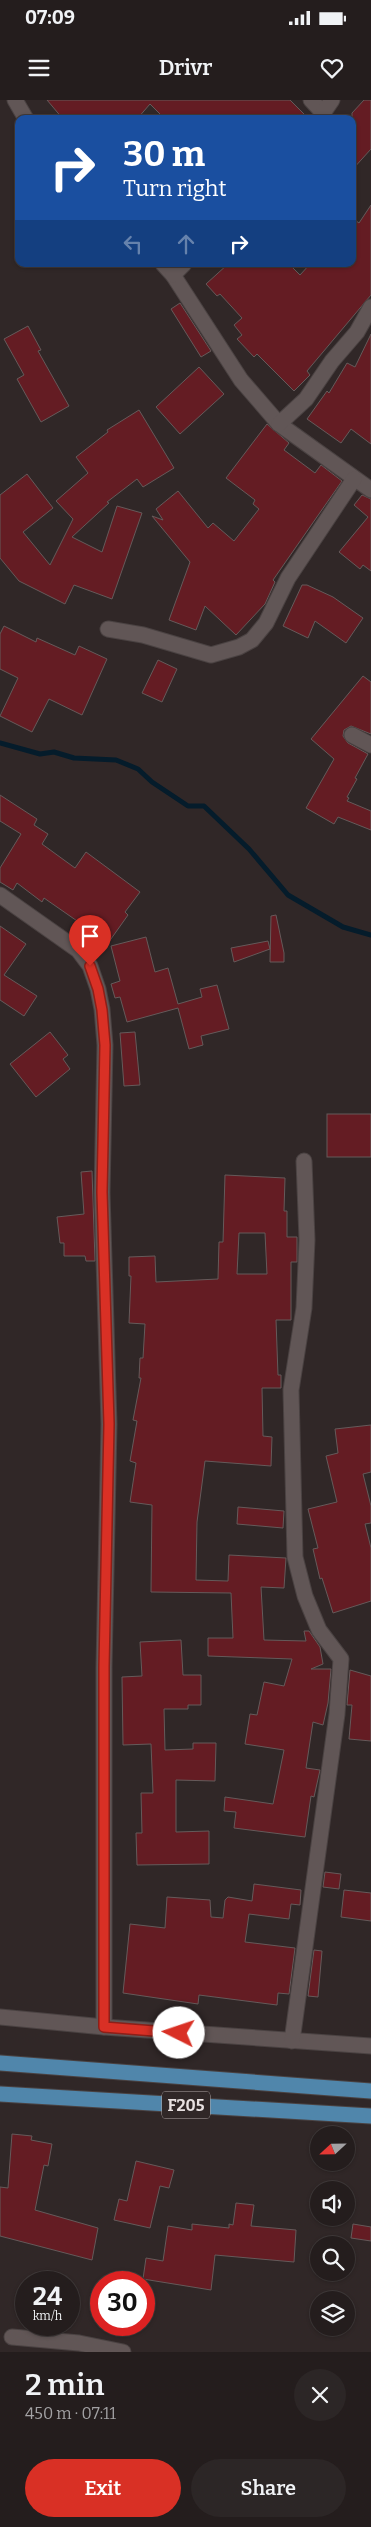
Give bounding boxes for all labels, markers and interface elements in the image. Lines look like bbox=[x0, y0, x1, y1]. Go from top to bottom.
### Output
text: 07:09 bbox=[25, 6, 75, 29]
icon: menu bbox=[25, 54, 53, 82]
text: Drivr bbox=[159, 54, 212, 81]
icon: heart bbox=[318, 54, 346, 82]
text: 30 m bbox=[123, 133, 205, 175]
icon: right bbox=[40, 135, 105, 200]
text: Turn right bbox=[123, 175, 226, 202]
icon: left bbox=[119, 230, 147, 258]
icon: ahead bbox=[172, 230, 200, 258]
icon: right bbox=[225, 230, 253, 258]
pin bbox=[69, 915, 111, 966]
icon: arrive bbox=[76, 922, 104, 950]
position arrow bbox=[152, 2006, 204, 2058]
road number: F205 bbox=[162, 2092, 210, 2118]
north arrow bbox=[310, 2126, 355, 2171]
map controls bbox=[310, 2126, 355, 2336]
button: sound bbox=[310, 2181, 355, 2226]
button: search bbox=[310, 2236, 355, 2281]
speed limit sign: 30 bbox=[90, 2271, 155, 2336]
text: 24 bbox=[33, 2282, 62, 2312]
button: layers bbox=[310, 2291, 355, 2336]
text: km/h bbox=[33, 2309, 62, 2323]
text: 2 min bbox=[25, 2367, 104, 2403]
button: close bbox=[294, 2369, 346, 2421]
text: 450 m · 07:11 bbox=[25, 2404, 116, 2423]
button: Exit bbox=[25, 2459, 181, 2517]
button: Share bbox=[191, 2459, 346, 2517]

